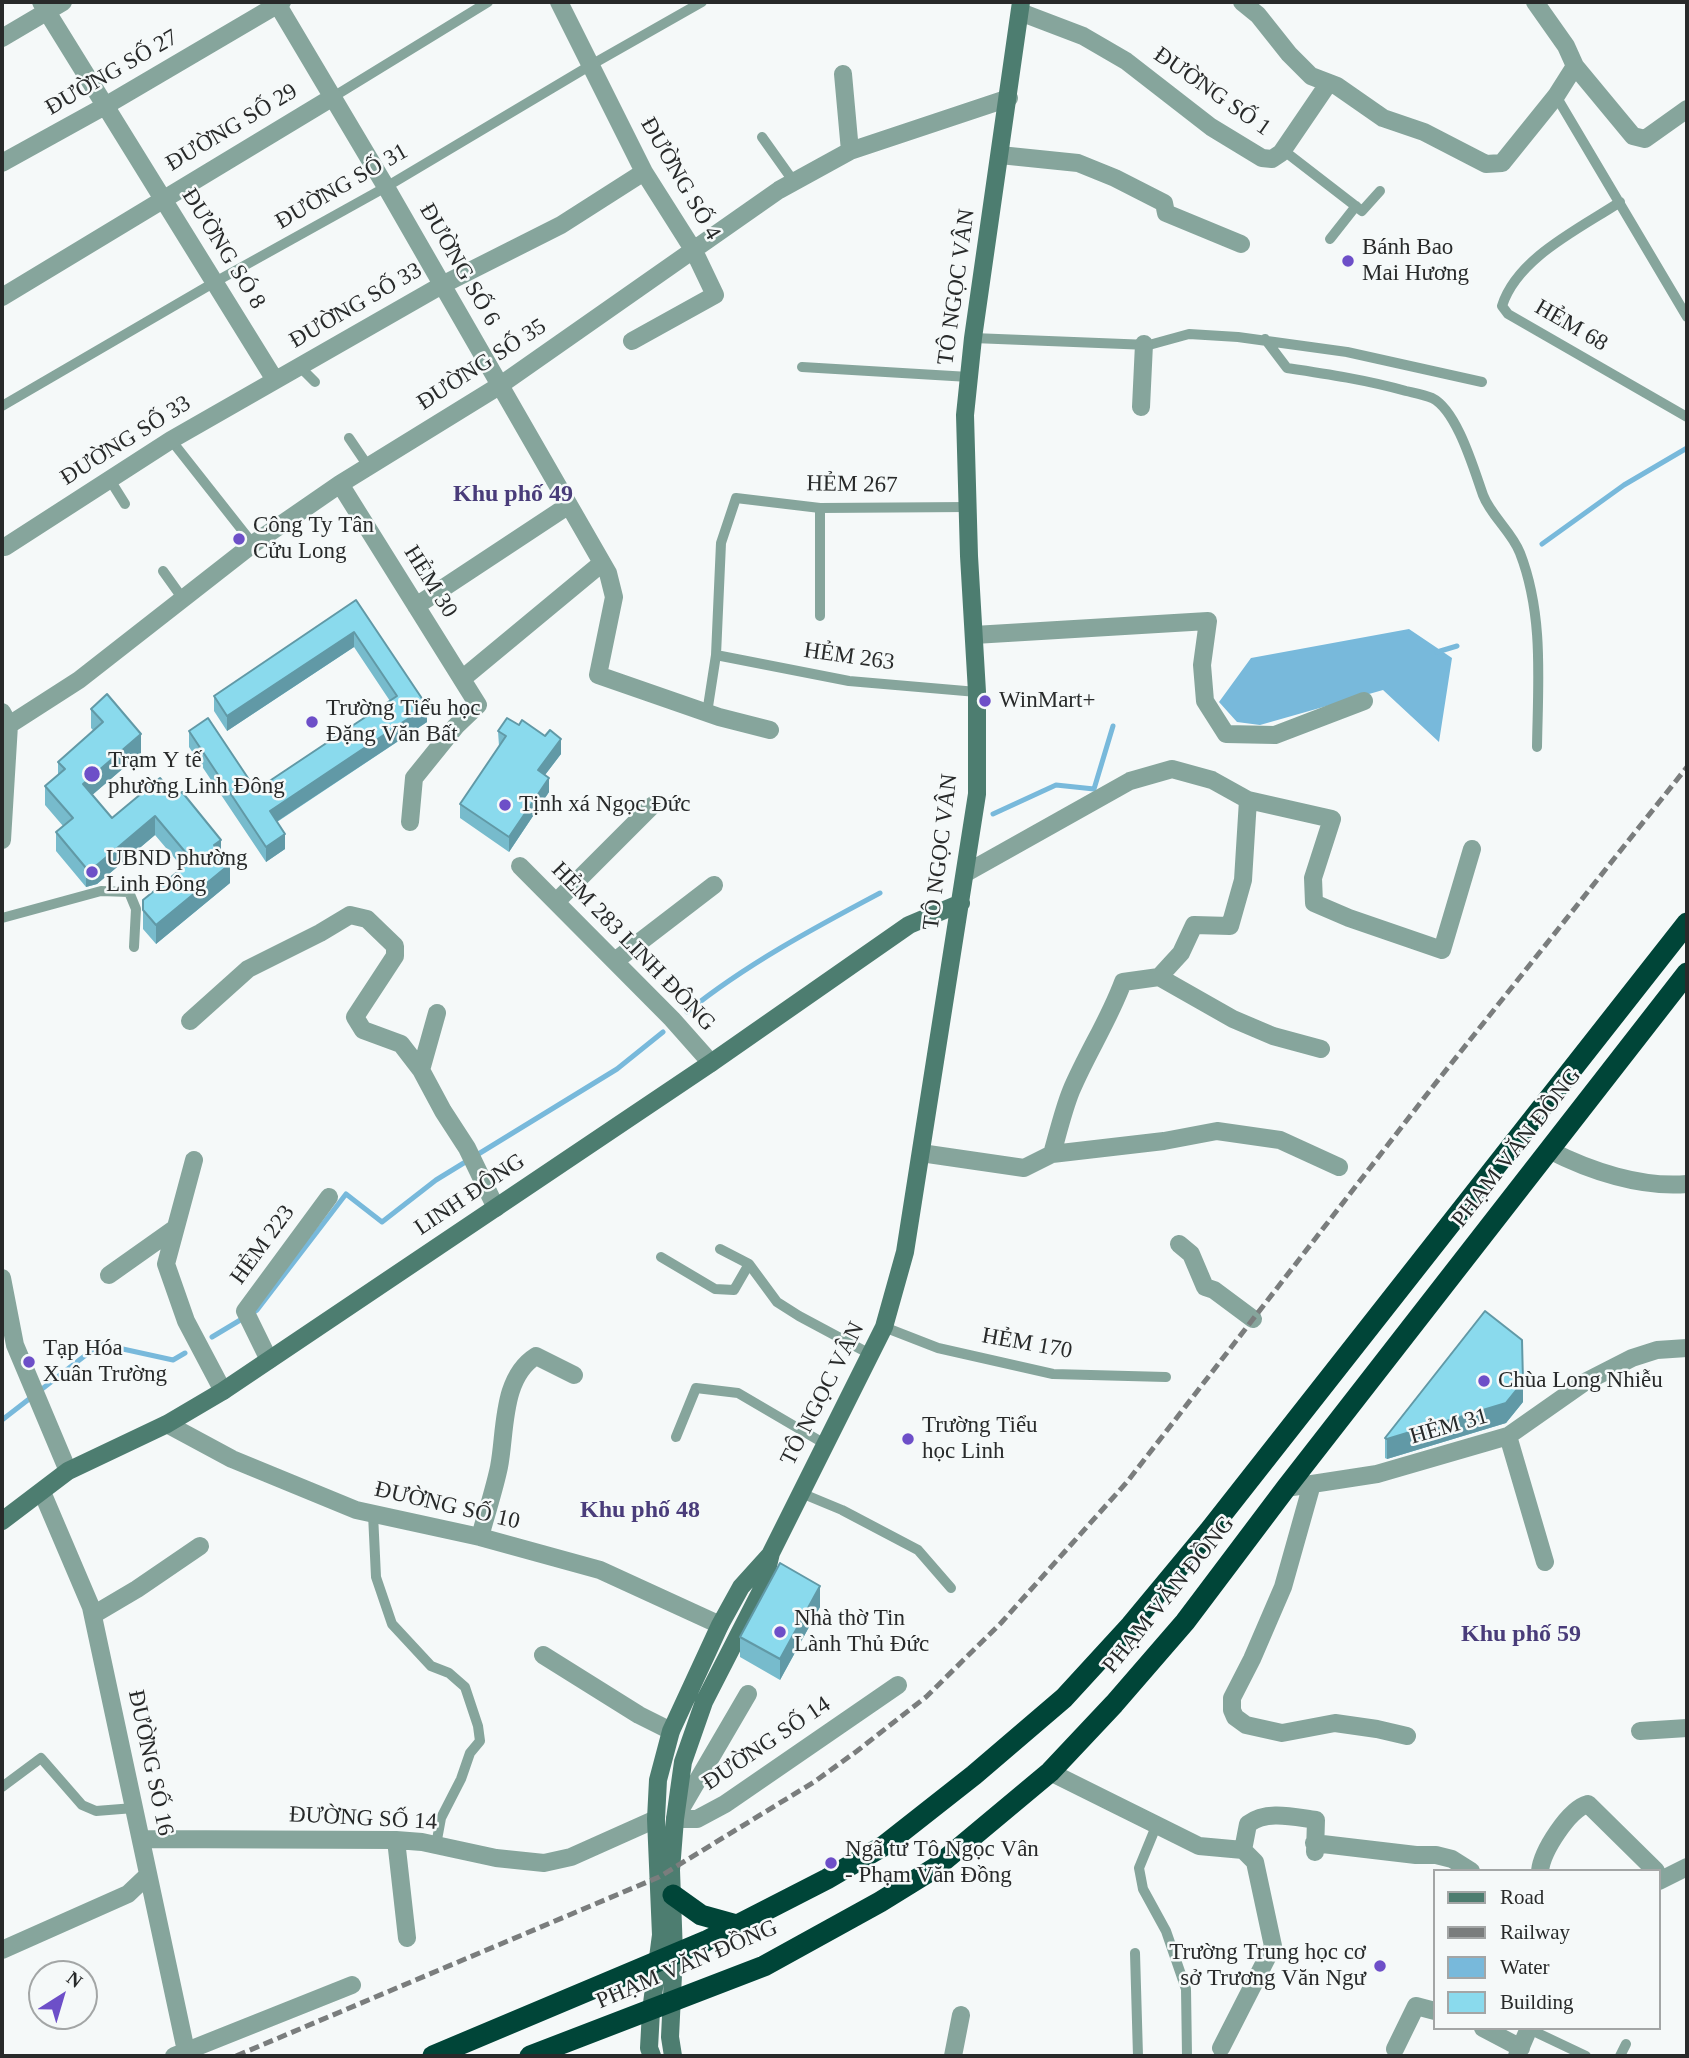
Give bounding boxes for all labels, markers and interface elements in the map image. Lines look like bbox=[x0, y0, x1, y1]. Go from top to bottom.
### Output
street label: ĐƯỜNG SỐ 27 bbox=[41, 24, 183, 122]
street label: ĐƯỜNG SỐ 1 bbox=[1148, 41, 1276, 143]
street label: ĐƯỜNG SỐ 29 bbox=[161, 78, 303, 178]
street label: ĐƯỜNG SỐ 4 bbox=[634, 113, 726, 245]
street label: ĐƯỜNG SỐ 31 bbox=[271, 138, 413, 236]
street label: ĐƯỜNG SÓ 8 bbox=[175, 184, 271, 314]
street label: ĐƯỜNG SỐ 6 bbox=[413, 199, 505, 331]
street label: TÔ NGỌC VÂN bbox=[932, 207, 982, 367]
place label: Bánh Bao Mai Hương bbox=[1362, 234, 1469, 288]
marker: Bánh Bao Mai Hương bbox=[1340, 253, 1356, 269]
street label: ĐƯỜNG SỐ 33 bbox=[285, 257, 427, 355]
street label: HẺM 68 bbox=[1530, 294, 1612, 358]
street label: ĐƯỜNG SỐ 35 bbox=[412, 313, 552, 417]
street label: ĐƯỜNG SỐ 33 bbox=[56, 390, 196, 492]
street label: HẺM 267 bbox=[806, 470, 898, 500]
district label: Khu phố 49 bbox=[453, 481, 573, 509]
place label: Công Ty Tân Cửu Long bbox=[253, 512, 374, 566]
marker: Công Ty Tân Cửu Long bbox=[231, 531, 247, 547]
street label: HẺM 30 bbox=[397, 541, 463, 623]
street label: HẺM 263 bbox=[802, 637, 896, 677]
place label: WinMart+ bbox=[999, 687, 1095, 715]
marker: WinMart+ bbox=[977, 693, 993, 709]
place label: Trường Tiểu học Đặng Văn Bất bbox=[326, 695, 481, 749]
marker: Trường Tiểu học Đặng Văn Bất bbox=[304, 714, 320, 730]
place label: Trạm Y tế phường Linh Đông bbox=[108, 747, 285, 801]
marker: Trạm Y tế phường Linh Đông bbox=[82, 764, 102, 784]
street label: TÔ NGỌC VÂN bbox=[918, 772, 964, 932]
place label: Tịnh xá Ngọc Đức bbox=[519, 791, 691, 819]
marker: Tịnh xá Ngọc Đức bbox=[497, 797, 513, 813]
place label: UBND phường Linh Đông bbox=[106, 845, 248, 899]
street label: HẺM 283 LINH ĐÔNG bbox=[545, 857, 721, 1037]
marker: UBND phường Linh Đông bbox=[84, 864, 100, 880]
street label: PHẠM VĂN ĐỒNG bbox=[1446, 1063, 1588, 1233]
street label: LINH ĐÔNG bbox=[410, 1148, 530, 1242]
street label: HẺM 223 bbox=[225, 1200, 301, 1290]
street label: TÔ NGỌC VÂN bbox=[775, 1318, 871, 1470]
street label: HẺM 170 bbox=[980, 1322, 1074, 1366]
place label: Tạp Hóa Xuân Trường bbox=[43, 1335, 167, 1389]
marker: Tạp Hóa Xuân Trường bbox=[21, 1354, 37, 1370]
place label: Chùa Long Nhiễu bbox=[1498, 1367, 1663, 1395]
marker: Chùa Long Nhiễu bbox=[1476, 1373, 1492, 1389]
street label: HẺM 31 bbox=[1407, 1403, 1491, 1451]
place label: Trường Tiểu học Linh bbox=[922, 1412, 1038, 1466]
marker: Trường Tiểu học Linh bbox=[900, 1431, 916, 1447]
street label: ĐƯỜNG SỐ 10 bbox=[372, 1476, 522, 1536]
district label: Khu phố 48 bbox=[580, 1497, 700, 1525]
street label: PHẠM VĂN ĐỒNG bbox=[1097, 1511, 1241, 1679]
place label: Nhà thờ Tin Lành Thủ Đức bbox=[794, 1605, 929, 1659]
district label: Khu phố 59 bbox=[1461, 1621, 1581, 1649]
marker: Nhà thờ Tin Lành Thủ Đức bbox=[772, 1624, 788, 1640]
street label: ĐƯỜNG SỐ 16 bbox=[121, 1688, 179, 1838]
street label: ĐƯỜNG SỐ 14 bbox=[698, 1691, 836, 1797]
street label: ĐƯỜNG SỐ 14 bbox=[288, 1801, 438, 1837]
place label: Ngã tư Tô Ngọc Vân - Phạm Văn Đồng bbox=[845, 1836, 1039, 1890]
marker: Ngã tư Tô Ngọc Vân - Phạm Văn Đồng bbox=[823, 1855, 839, 1871]
legend bbox=[1434, 1869, 1661, 2030]
text: Road bbox=[1500, 1885, 1544, 1909]
street label: PHẠM VĂN ĐỒNG bbox=[592, 1914, 782, 2016]
text: Railway bbox=[1500, 1920, 1570, 1944]
place label: Trường Trung học cơ sở Trương Văn Ngư bbox=[1169, 1939, 1366, 1993]
text: Water bbox=[1500, 1955, 1550, 1979]
marker: Trường Trung học cơ sở Trương Văn Ngư bbox=[1372, 1958, 1388, 1974]
north arrow bbox=[28, 1960, 98, 2030]
text: N bbox=[63, 1967, 87, 1992]
text: Building bbox=[1500, 1990, 1574, 2014]

